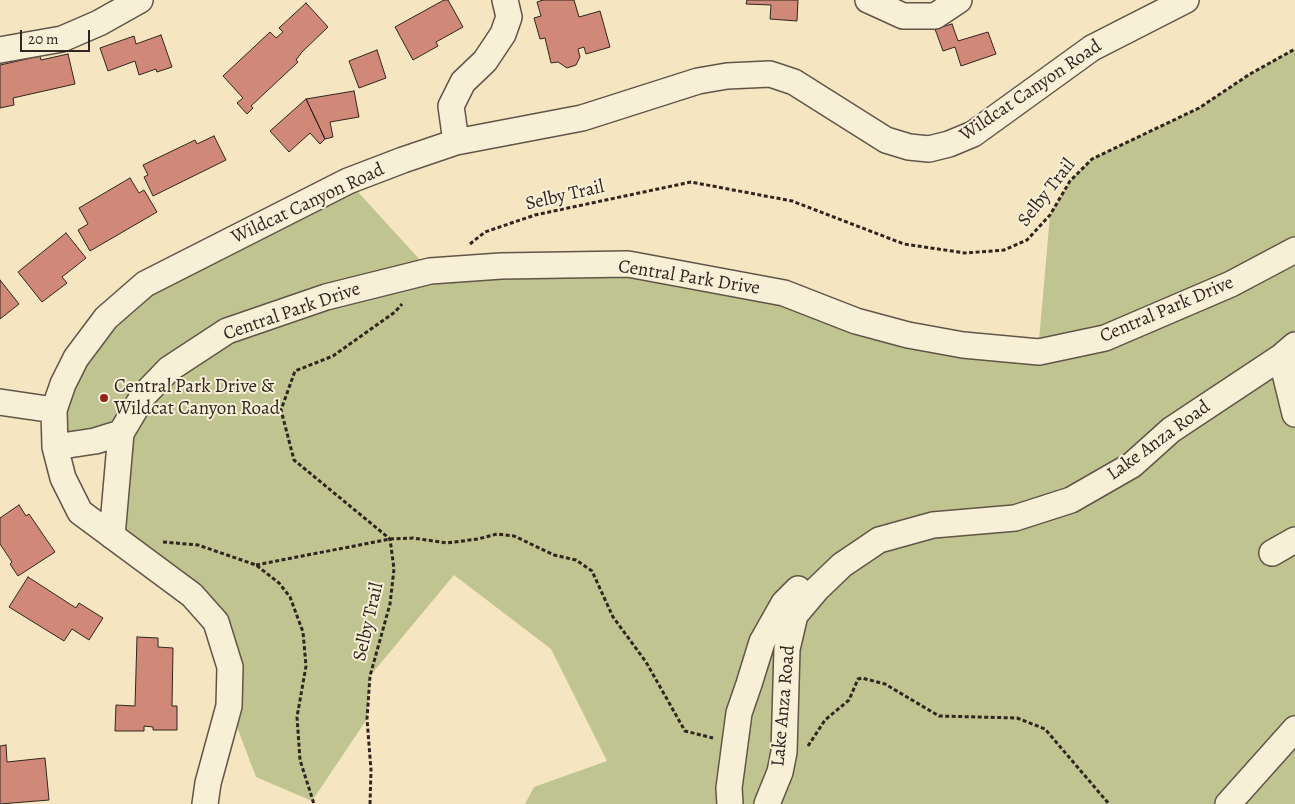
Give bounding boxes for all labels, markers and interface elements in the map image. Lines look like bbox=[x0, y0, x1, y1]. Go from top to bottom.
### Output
scale bar bbox=[22, 20, 92, 52]
text: 20 m bbox=[28, 29, 59, 49]
street label: Wildcat Canyon Road bbox=[956, 35, 1106, 147]
street label: Selby Trail bbox=[1013, 154, 1081, 232]
street label: Wildcat Canyon Road bbox=[228, 159, 388, 249]
street label: Selby Trail bbox=[523, 176, 607, 216]
street label: Central Park Drive bbox=[617, 256, 761, 300]
street label: Central Park Drive bbox=[1097, 272, 1237, 348]
street label: Central Park Drive bbox=[221, 278, 363, 346]
place label: Central Park Drive & Wildcat Canyon Road bbox=[114, 376, 280, 420]
marker: Central Park Drive & Wildcat Canyon Road bbox=[98, 392, 110, 404]
street label: Lake Anza Road bbox=[1103, 396, 1215, 486]
street label: Selby Trail bbox=[349, 580, 389, 664]
street label: Lake Anza Road bbox=[767, 644, 801, 768]

